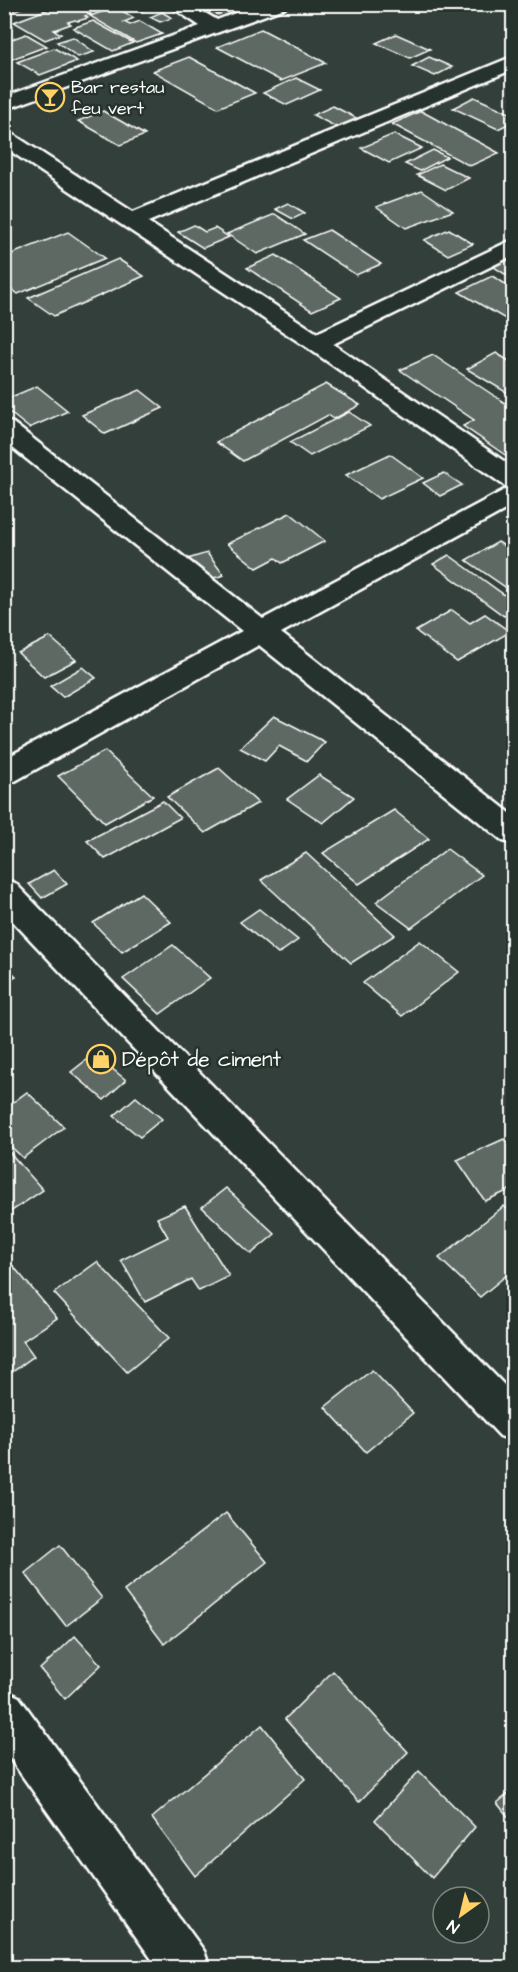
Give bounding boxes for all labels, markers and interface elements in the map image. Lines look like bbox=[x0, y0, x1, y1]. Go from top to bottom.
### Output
place label: Bar restau feu vert bbox=[71, 75, 164, 121]
bar icon: Bar restau feu vert bbox=[34, 81, 66, 113]
shop icon: Dépôt de ciment bbox=[85, 1043, 117, 1075]
place label: Dépôt de ciment bbox=[122, 1045, 282, 1075]
north arrow bbox=[431, 1885, 491, 1945]
text: N bbox=[443, 1915, 463, 1939]

